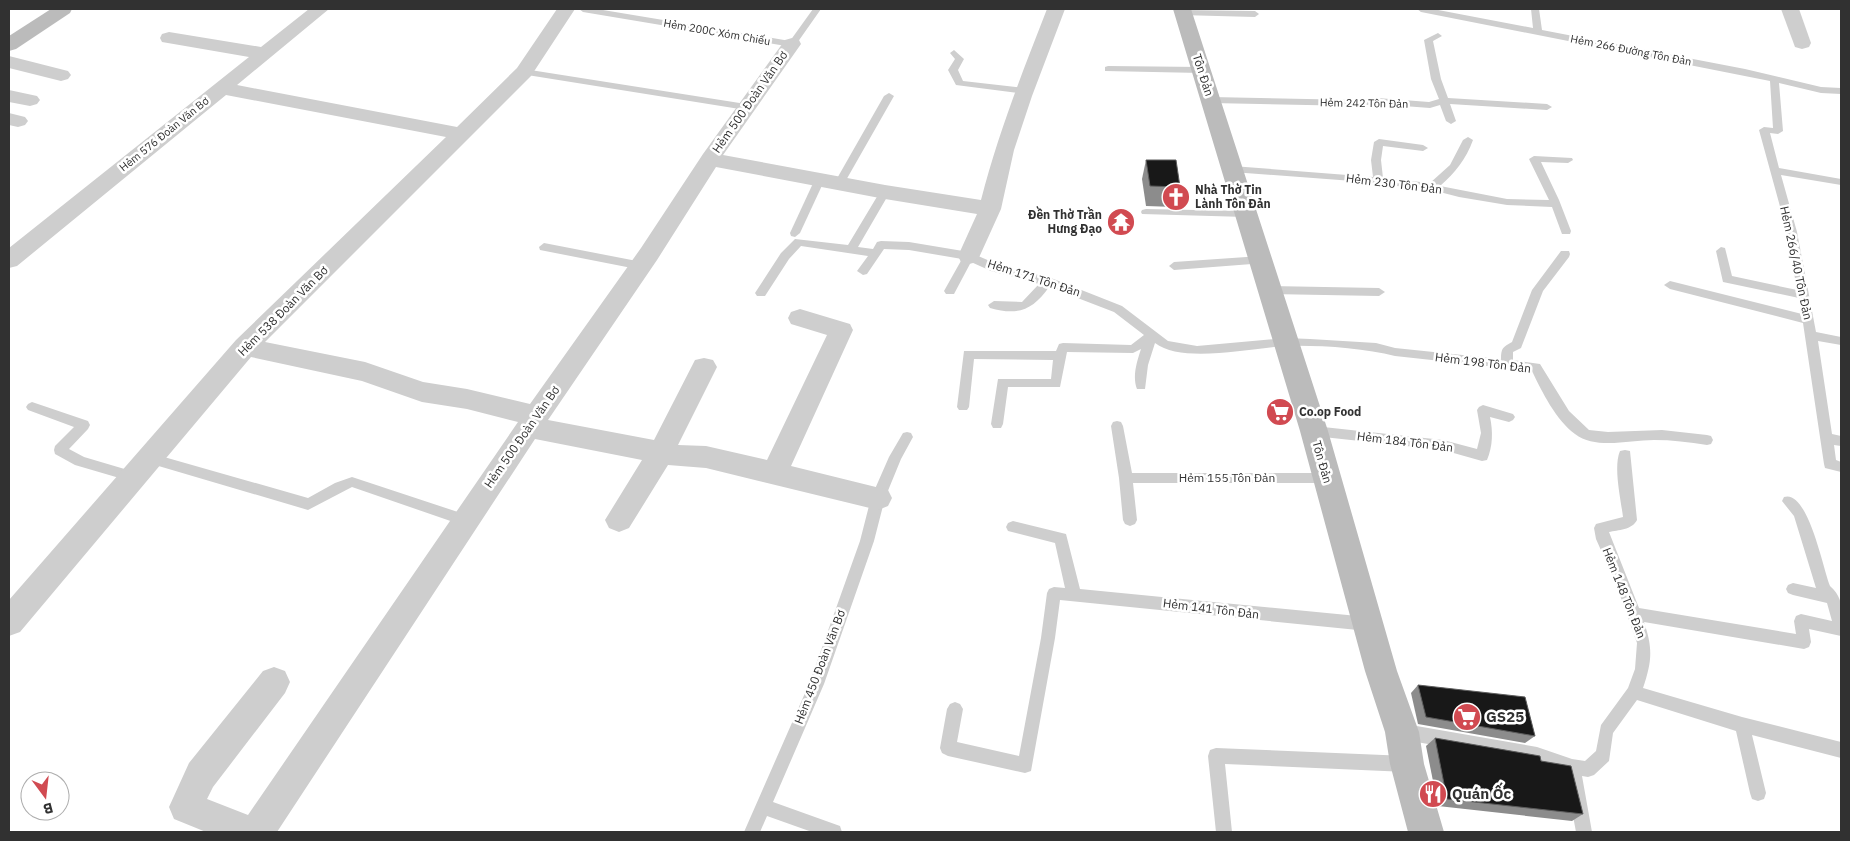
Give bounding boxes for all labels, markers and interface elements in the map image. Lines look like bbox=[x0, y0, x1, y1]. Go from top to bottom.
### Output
street label: Hẻm 200C Xóm Chiếu bbox=[662, 16, 772, 48]
street label: Hẻm 266 Đường Tôn Đản bbox=[1569, 31, 1693, 69]
street label: Hẻm 500 Đoàn Văn Bơ bbox=[709, 48, 791, 156]
street label: Tôn Đản bbox=[1190, 52, 1217, 98]
street label: Hẻm 576 Đoàn Văn Bơ bbox=[116, 94, 212, 174]
street label: Hẻm 242 Tôn Đản bbox=[1320, 95, 1408, 111]
street label: Hẻm 230 Tôn Đản bbox=[1345, 170, 1443, 197]
church icon: Nhà Thờ Tin Lành Tôn Đản bbox=[1161, 182, 1191, 212]
place label: Nhà Thờ Tin Lành Tôn Đản bbox=[1195, 182, 1271, 211]
street label: Hẻm 266/40 Tôn Đản bbox=[1777, 205, 1816, 321]
place label: Đền Thờ Trần Hưng Đạo bbox=[1028, 206, 1102, 236]
temple icon: Đền Thờ Trần Hưng Đạo bbox=[1106, 207, 1136, 237]
street label: Hẻm 171 Tôn Đản bbox=[986, 255, 1082, 300]
street label: Hẻm 538 Đoàn Văn Bơ bbox=[234, 262, 331, 359]
street label: Hẻm 198 Tôn Đản bbox=[1434, 349, 1532, 376]
street label: Hẻm 500 Đoàn Văn Bơ bbox=[481, 383, 563, 491]
supermarket icon: Co.op Food bbox=[1265, 397, 1295, 427]
place label: Co.op Food bbox=[1299, 404, 1361, 419]
street label: Hẻm 184 Tôn Đản bbox=[1356, 428, 1454, 455]
street label: Tôn Đản bbox=[1309, 439, 1336, 485]
street label: Hẻm 155 Tôn Đản bbox=[1179, 470, 1275, 485]
street label: Hẻm 148 Tôn Đản bbox=[1599, 545, 1650, 640]
street label: Hẻm 141 Tôn Đản bbox=[1162, 595, 1260, 622]
street label: Hẻm 450 Đoàn Văn Bơ bbox=[791, 607, 848, 726]
supermarket icon: GS25 bbox=[1452, 702, 1482, 732]
place label: GS25 bbox=[1486, 707, 1524, 726]
north arrow bbox=[20, 771, 70, 821]
restaurant icon: Quán Ốc bbox=[1418, 779, 1448, 809]
place label: Quán Ốc bbox=[1452, 782, 1511, 803]
text: B bbox=[42, 799, 55, 818]

